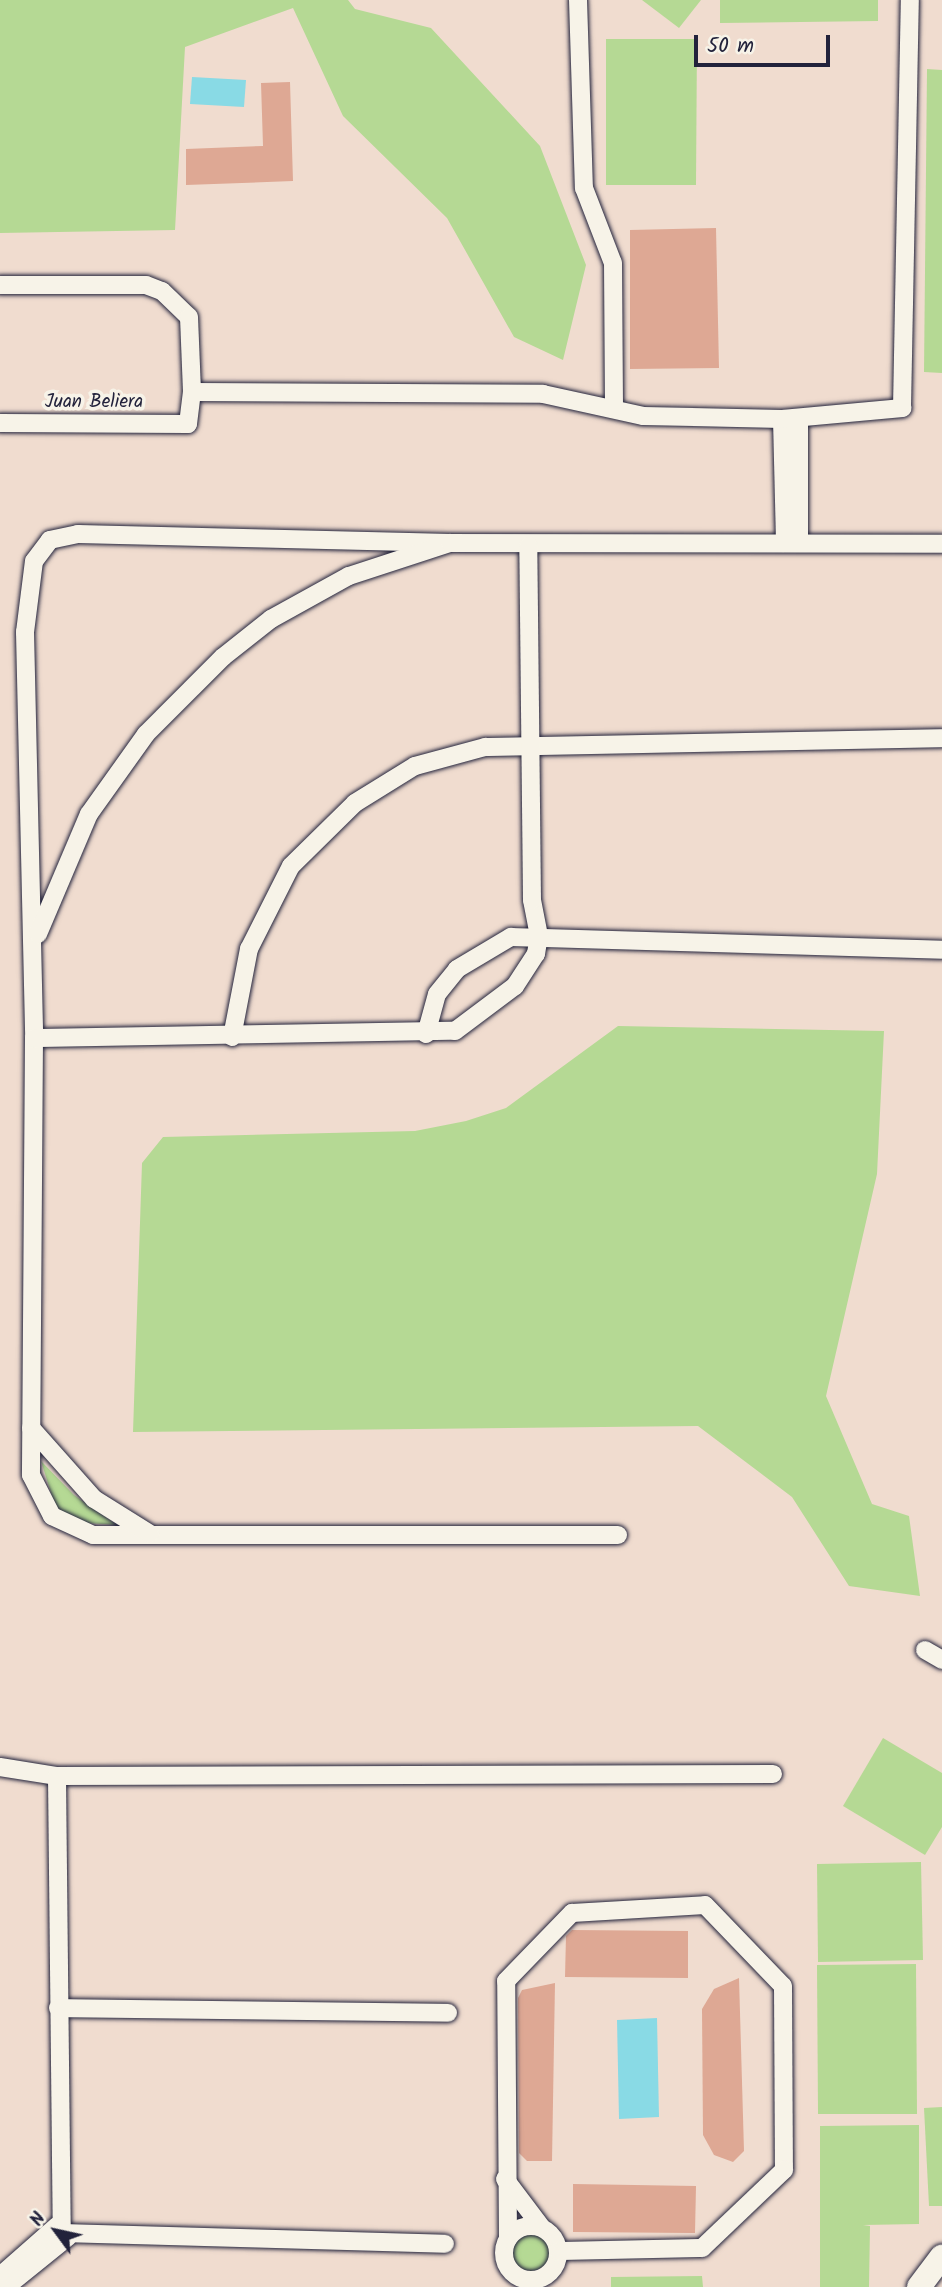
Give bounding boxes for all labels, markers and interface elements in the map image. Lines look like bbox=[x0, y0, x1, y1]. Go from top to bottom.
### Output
scale bar bbox=[697, 21, 834, 65]
text: 50 m bbox=[707, 30, 754, 63]
street label: Juan Beliera bbox=[45, 392, 143, 414]
north arrow bbox=[21, 2196, 91, 2266]
text: N bbox=[23, 2206, 54, 2233]

